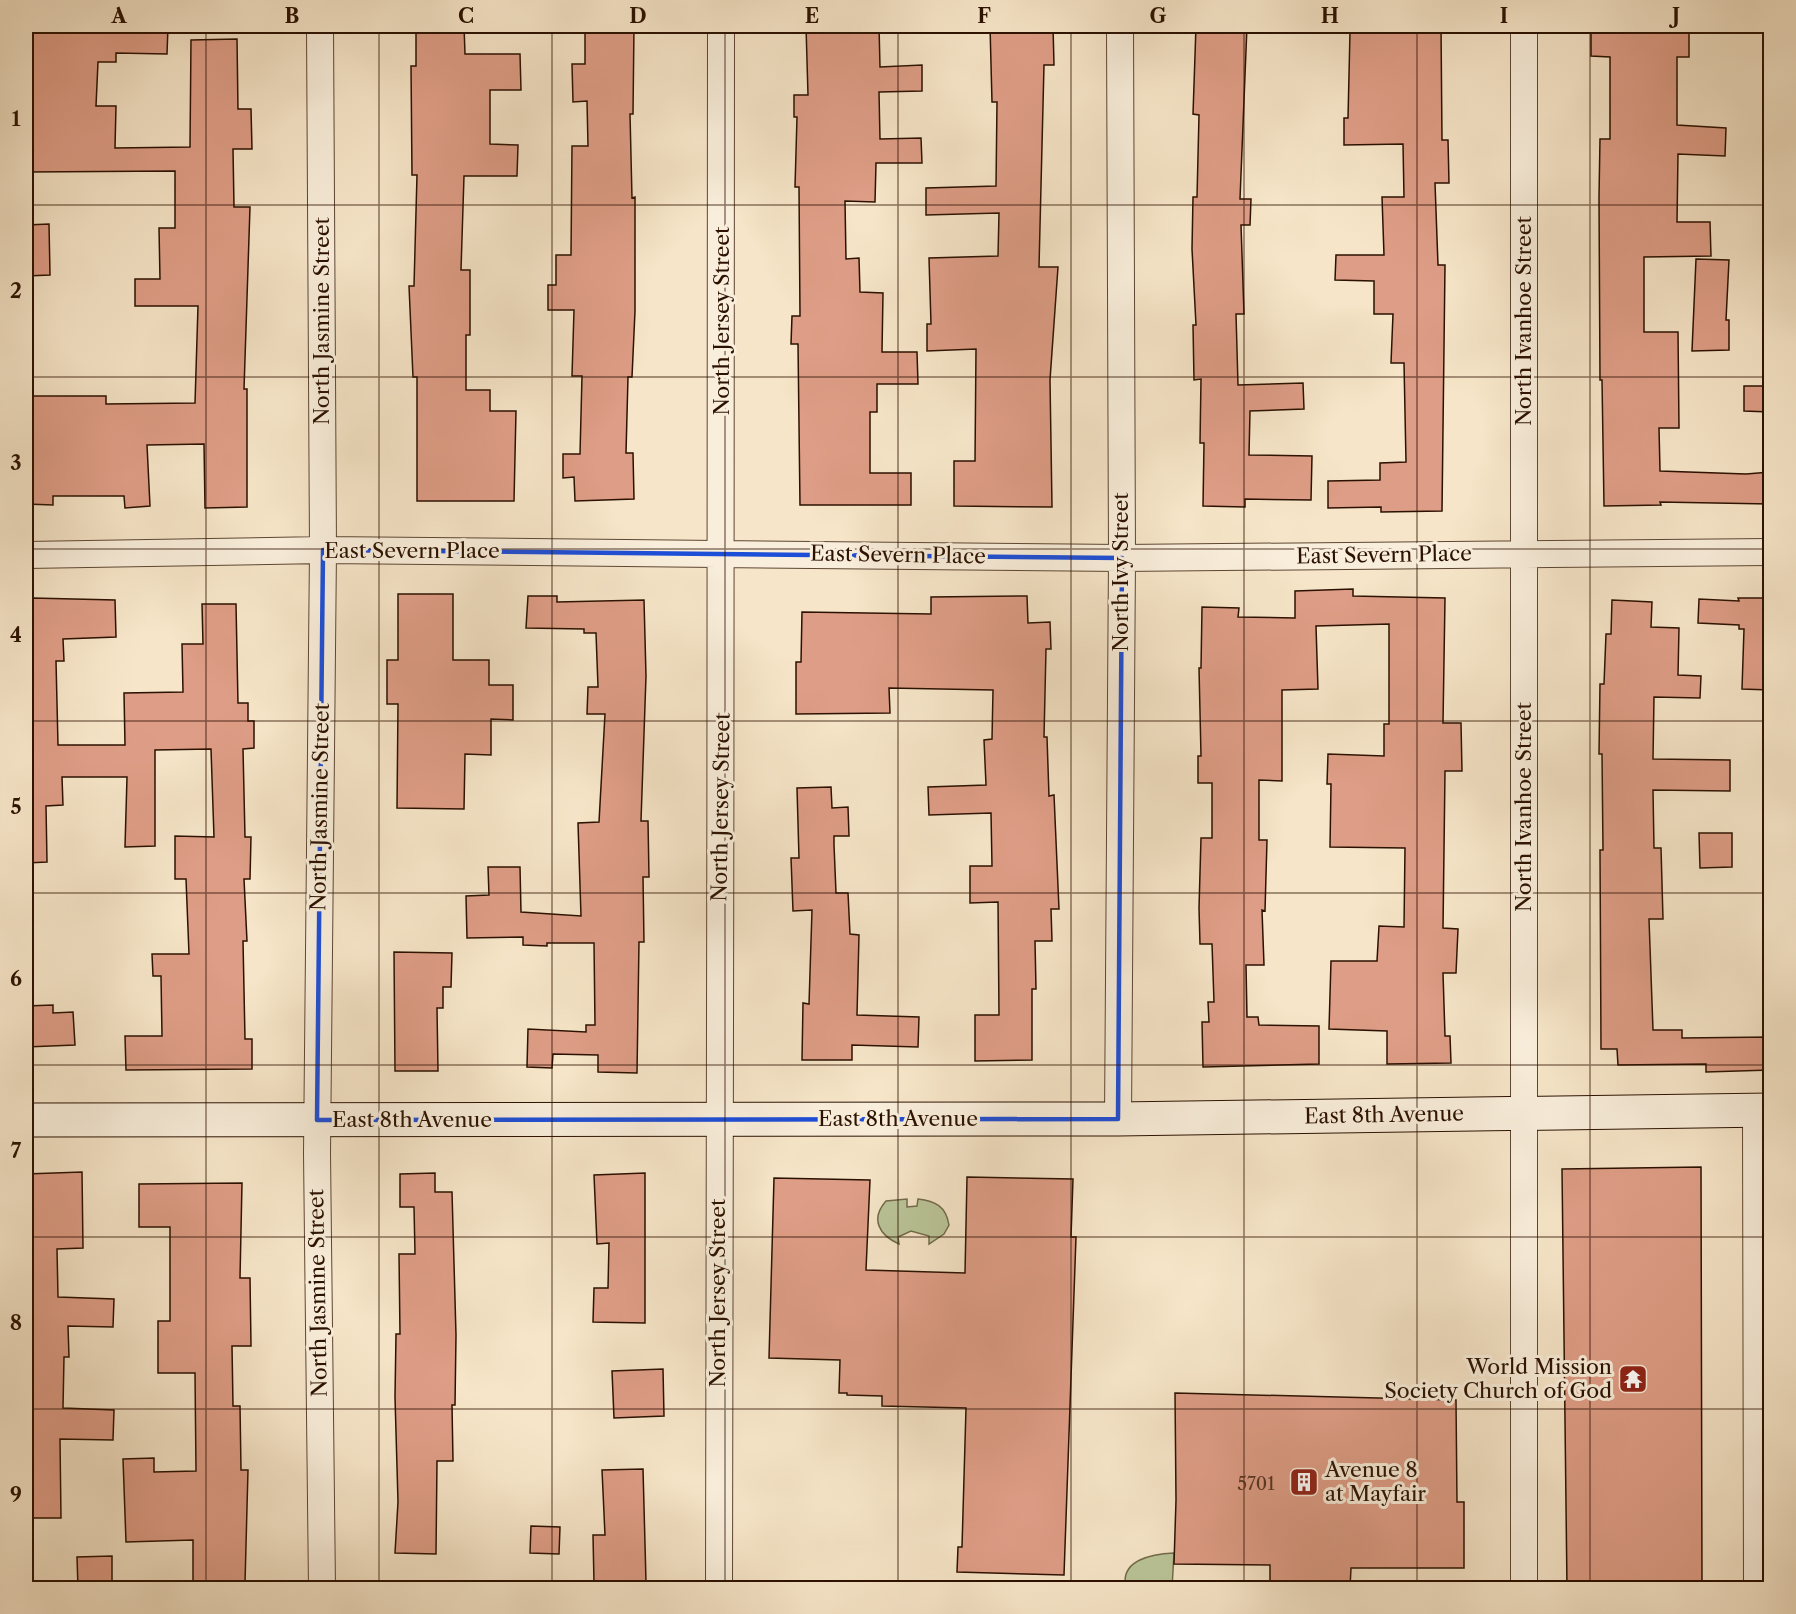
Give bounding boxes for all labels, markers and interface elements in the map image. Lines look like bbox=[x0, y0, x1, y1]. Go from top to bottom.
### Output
text: A bbox=[110, 4, 127, 28]
text: B bbox=[285, 4, 300, 28]
text: C bbox=[458, 4, 474, 28]
text: D bbox=[629, 4, 647, 28]
text: E bbox=[805, 4, 819, 28]
text: F bbox=[977, 4, 991, 28]
text: G bbox=[1150, 4, 1167, 28]
text: H bbox=[1321, 4, 1339, 28]
text: I bbox=[1500, 4, 1508, 28]
text: J bbox=[1668, 4, 1680, 28]
text: 1 bbox=[12, 107, 21, 131]
street label: North Ivanhoe Street bbox=[1511, 215, 1536, 426]
street label: North Jasmine Street bbox=[309, 216, 334, 425]
street label: North Jersey Street bbox=[709, 226, 734, 416]
text: 2 bbox=[10, 279, 22, 303]
text: 3 bbox=[10, 451, 22, 475]
street label: North Ivy Street bbox=[1108, 492, 1133, 652]
street label: East Severn Place bbox=[324, 538, 500, 563]
street label: East Severn Place bbox=[810, 540, 986, 569]
street label: East Severn Place bbox=[1296, 540, 1472, 569]
text: 4 bbox=[10, 623, 22, 647]
street label: North Ivanhoe Street bbox=[1511, 701, 1536, 912]
street label: North Jasmine Street bbox=[305, 702, 334, 911]
street label: North Jersey Street bbox=[706, 712, 735, 902]
text: 5 bbox=[10, 795, 22, 819]
text: 6 bbox=[10, 967, 22, 991]
street label: East 8th Avenue bbox=[1304, 1101, 1464, 1128]
street label: East 8th Avenue bbox=[818, 1106, 978, 1131]
street label: East 8th Avenue bbox=[332, 1107, 492, 1132]
text: 7 bbox=[11, 1139, 22, 1163]
street label: North Jasmine Street bbox=[303, 1188, 332, 1397]
street label: North Jersey Street bbox=[705, 1198, 730, 1388]
text: 8 bbox=[10, 1311, 22, 1335]
place label: World Mission Society Church of God bbox=[1384, 1354, 1612, 1403]
temple icon: World Mission Society Church of God bbox=[1617, 1363, 1649, 1395]
place label: Avenue 8 at Mayfair bbox=[1324, 1457, 1426, 1506]
building icon: Avenue 8 at Mayfair bbox=[1288, 1466, 1320, 1498]
house number: 5701 bbox=[1237, 1473, 1275, 1495]
text: 9 bbox=[10, 1483, 22, 1507]

